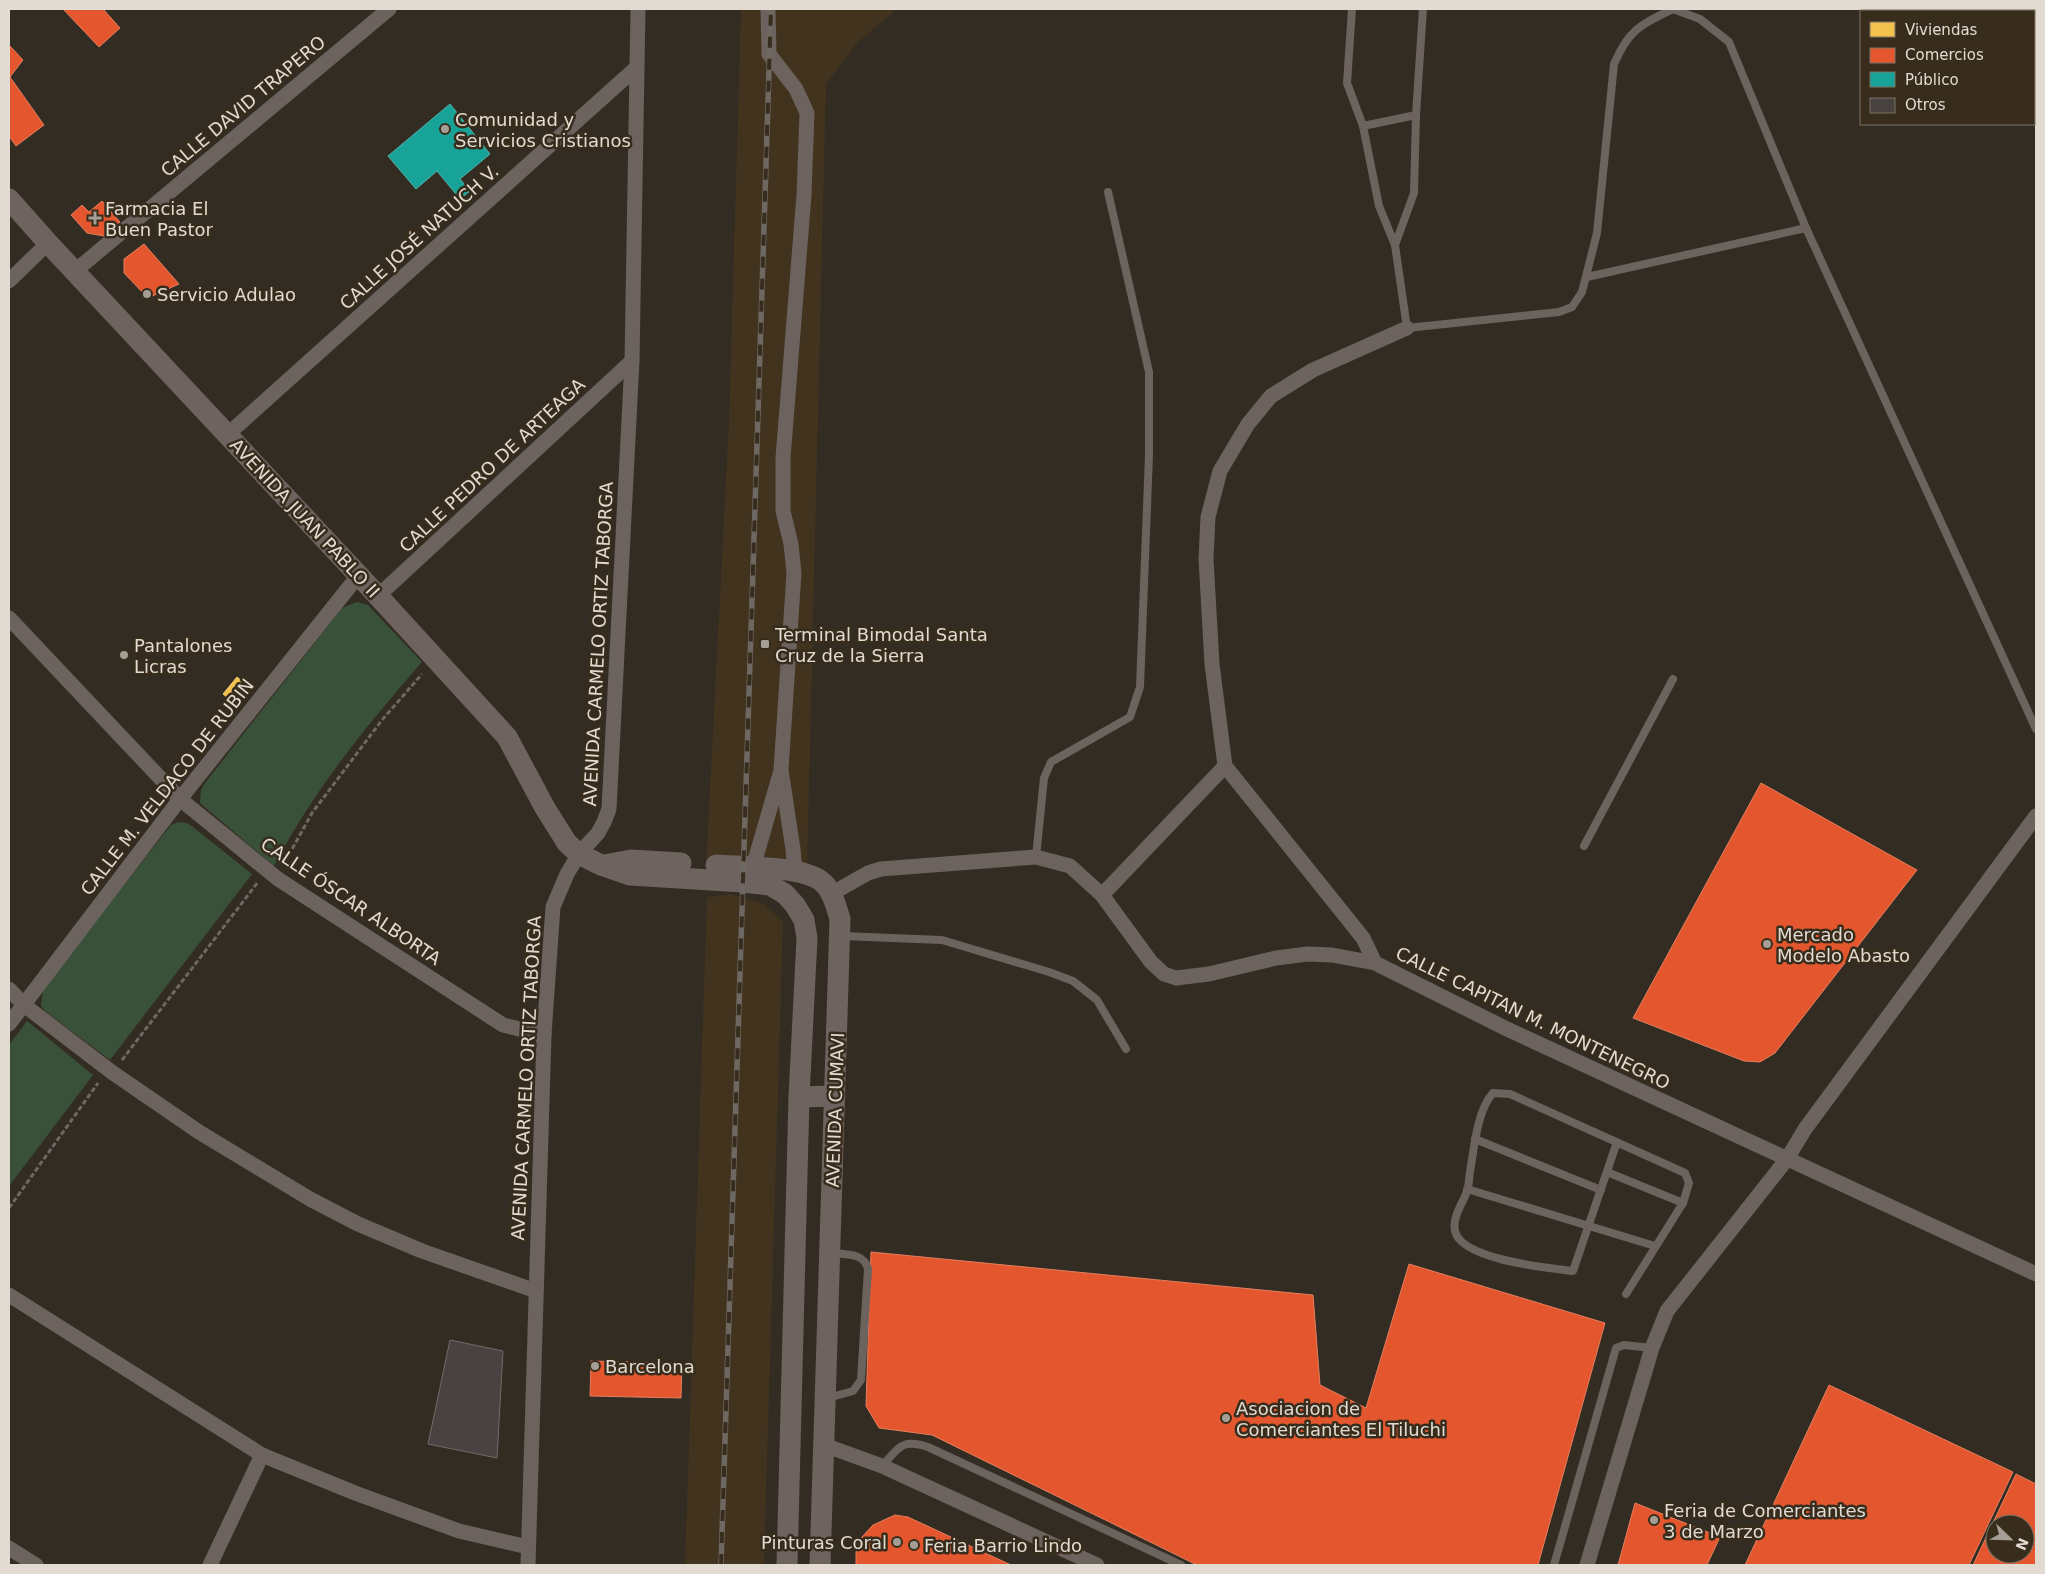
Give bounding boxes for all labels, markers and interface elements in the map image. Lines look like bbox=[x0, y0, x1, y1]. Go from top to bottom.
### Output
legend bbox=[1860, 10, 2035, 125]
text: Viviendas bbox=[1905, 21, 1978, 39]
street label: CALLE DAVID TRAPERO bbox=[157, 31, 329, 181]
text: Comercios bbox=[1905, 46, 1984, 64]
text: Público bbox=[1905, 71, 1959, 89]
text: Otros bbox=[1905, 96, 1946, 114]
place label: Comunidad y Servicios Cristianos bbox=[455, 109, 631, 151]
marker: Comunidad y Servicios Cristianos bbox=[439, 123, 451, 135]
street label: CALLE JOSÉ NATUCH V. bbox=[335, 160, 503, 314]
place label: Farmacia El Buen Pastor bbox=[105, 198, 213, 240]
marker: Farmacia El Buen Pastor bbox=[89, 212, 101, 224]
place label: Servicio Adulao bbox=[157, 284, 296, 305]
marker: Servicio Adulao bbox=[141, 288, 153, 300]
street label: CALLE PEDRO DE ARTEAGA bbox=[395, 373, 589, 556]
street label: AVENIDA JUAN PABLO II bbox=[226, 434, 384, 602]
street label: AVENIDA CARMELO ORTIZ TABORGA bbox=[579, 480, 617, 807]
place label: Terminal Bimodal Santa Cruz de la Sierra bbox=[774, 624, 988, 666]
place label: Pantalones Licras bbox=[134, 635, 232, 677]
marker: Terminal Bimodal Santa Cruz de la Sierra bbox=[759, 638, 771, 650]
marker: Pantalones Licras bbox=[118, 649, 130, 661]
street label: CALLE M. VELDACO DE RUBIN bbox=[76, 675, 258, 899]
street label: CALLE ÓSCAR ALBORTA bbox=[257, 833, 445, 969]
street label: AVENIDA CARMELO ORTIZ TABORGA bbox=[507, 914, 545, 1241]
place label: Mercado Modelo Abasto bbox=[1777, 924, 1910, 966]
marker: Mercado Modelo Abasto bbox=[1761, 938, 1773, 950]
street label: CALLE CAPITAN M. MONTENEGRO bbox=[1393, 942, 1673, 1094]
street label: AVENIDA CUMAVI bbox=[822, 1032, 848, 1188]
place label: Barcelona bbox=[605, 1356, 695, 1377]
marker: Barcelona bbox=[589, 1360, 601, 1372]
place label: Asociacion de Comerciantes El Tiluchi bbox=[1236, 1398, 1446, 1440]
marker: Asociacion de Comerciantes El Tiluchi bbox=[1220, 1412, 1232, 1424]
place label: Feria de Comerciantes 3 de Marzo bbox=[1664, 1500, 1866, 1542]
marker: Feria de Comerciantes 3 de Marzo bbox=[1648, 1514, 1660, 1526]
north arrow bbox=[1985, 1514, 2035, 1564]
place label: Pinturas Coral bbox=[761, 1532, 887, 1553]
place label: Feria Barrio Lindo bbox=[924, 1535, 1082, 1556]
marker: Pinturas Coral bbox=[891, 1536, 903, 1548]
text: N bbox=[2012, 1536, 2032, 1553]
marker: Feria Barrio Lindo bbox=[908, 1539, 920, 1551]

